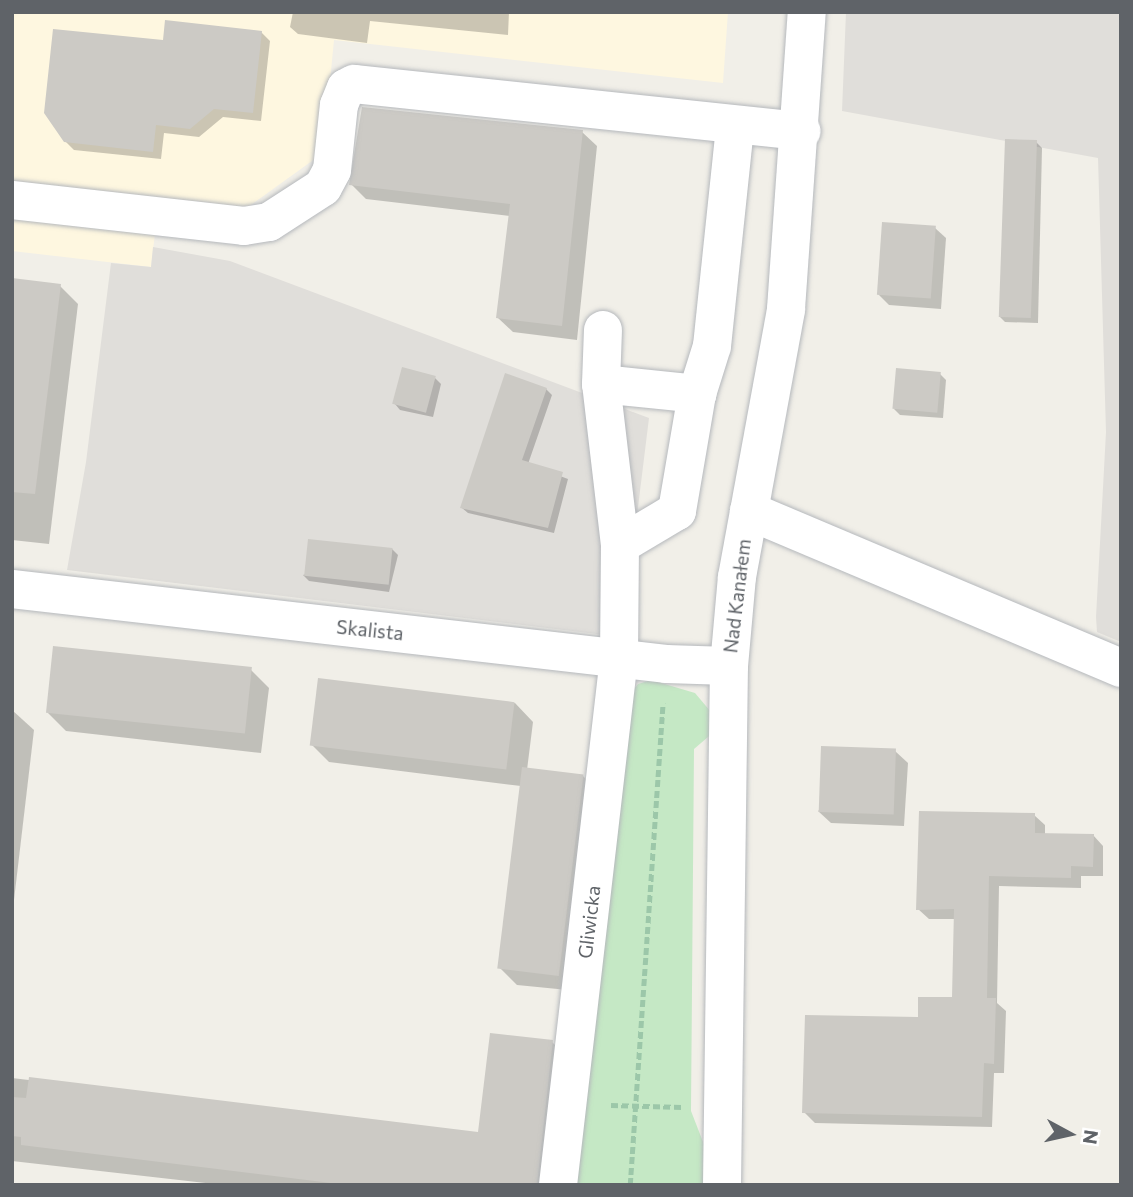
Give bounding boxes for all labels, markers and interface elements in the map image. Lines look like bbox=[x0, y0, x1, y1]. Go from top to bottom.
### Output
street label: Nad Kanałem bbox=[719, 538, 755, 654]
street label: Skalista bbox=[335, 615, 405, 645]
street label: Gliwicka bbox=[573, 884, 605, 960]
north arrow bbox=[1035, 1099, 1105, 1169]
text: N bbox=[1079, 1128, 1104, 1146]

